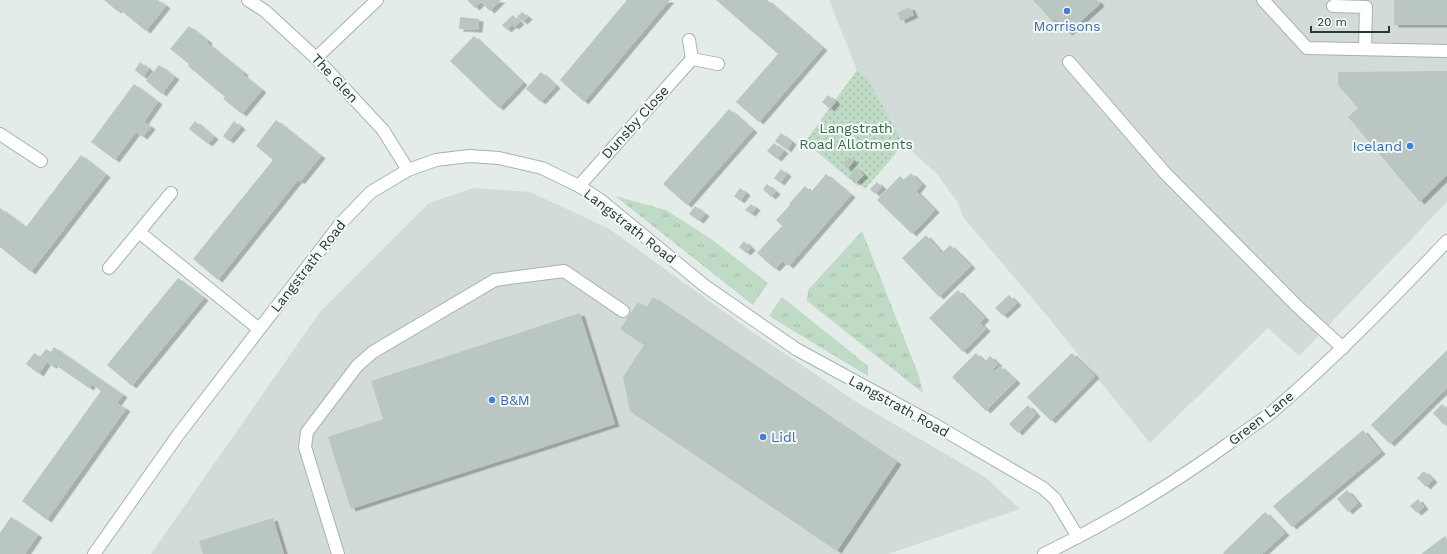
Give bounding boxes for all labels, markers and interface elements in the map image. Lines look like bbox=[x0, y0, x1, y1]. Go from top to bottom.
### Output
marker: Morrisons bbox=[1062, 6, 1072, 16]
scale bar bbox=[1311, 8, 1389, 34]
text: 20 m bbox=[1317, 15, 1347, 29]
place label: Morrisons bbox=[1033, 18, 1101, 34]
street label: The Glen bbox=[308, 50, 362, 106]
street label: Dunsby Close bbox=[598, 82, 672, 162]
park label: Langstrath Road Allotments bbox=[799, 120, 913, 152]
place label: Iceland bbox=[1352, 138, 1402, 154]
marker: Iceland bbox=[1405, 141, 1415, 151]
street label: Langstrath Road bbox=[581, 185, 679, 267]
street label: Langstrath Road bbox=[267, 217, 349, 315]
street label: Langstrath Road bbox=[846, 372, 952, 440]
street label: Green Lane bbox=[1225, 388, 1297, 448]
place label: B&M bbox=[500, 392, 530, 408]
marker: B&M bbox=[487, 395, 497, 405]
place label: Lidl bbox=[771, 429, 797, 445]
marker: Lidl bbox=[758, 432, 768, 442]

